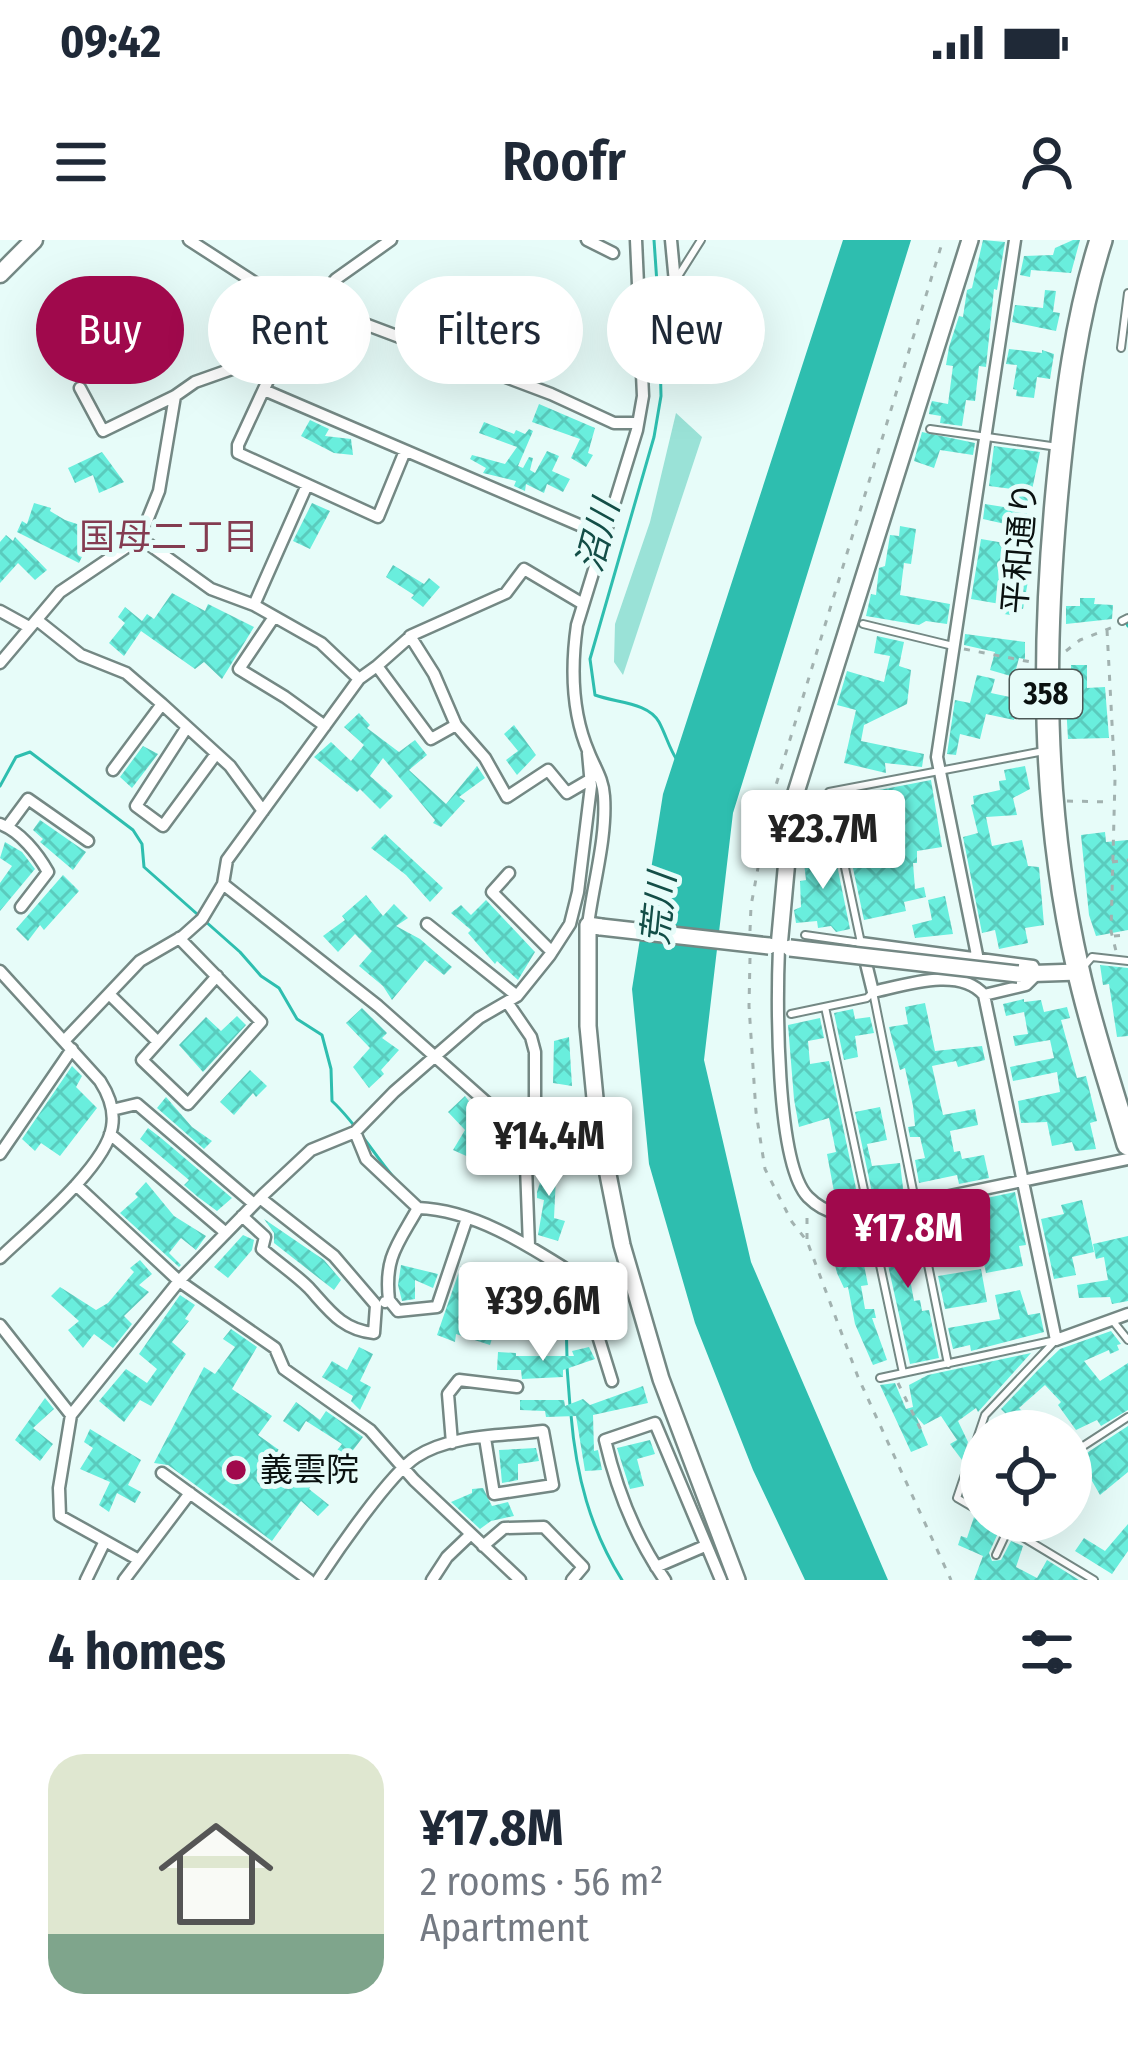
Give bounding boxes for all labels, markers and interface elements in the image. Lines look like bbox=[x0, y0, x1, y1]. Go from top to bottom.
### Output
text: 09:42 bbox=[60, 15, 161, 69]
icon: menu bbox=[48, 129, 114, 195]
icon: person bbox=[1014, 129, 1080, 195]
text: Roofr bbox=[502, 130, 626, 194]
chip: Buy bbox=[36, 276, 184, 384]
chip: Rent bbox=[208, 276, 371, 384]
chip: Filters bbox=[395, 276, 583, 384]
chip: New bbox=[607, 276, 765, 384]
street label: 平和通り bbox=[994, 481, 1046, 615]
water label: 沼川 bbox=[567, 492, 630, 576]
district label: 国母二丁目 bbox=[79, 515, 259, 559]
road number: 358 bbox=[1010, 670, 1082, 718]
pin: ¥23.7M bbox=[725, 790, 921, 892]
text: ¥23.7M bbox=[768, 806, 878, 852]
water label: 荒川 bbox=[633, 867, 685, 947]
pin: ¥14.4M bbox=[451, 1097, 647, 1199]
text: ¥14.4M bbox=[493, 1113, 605, 1159]
pin: ¥17.8M bbox=[810, 1189, 1006, 1291]
text: ¥17.8M bbox=[853, 1205, 963, 1251]
pin: ¥39.6M bbox=[445, 1262, 641, 1364]
text: ¥39.6M bbox=[485, 1278, 601, 1324]
map controls bbox=[960, 1410, 1092, 1542]
button: locate bbox=[960, 1410, 1092, 1542]
place label: 義雲院 bbox=[260, 1450, 359, 1490]
marker: 義雲院 bbox=[223, 1457, 249, 1483]
icon: filters bbox=[1014, 1619, 1080, 1685]
text: 4 homes bbox=[48, 1621, 226, 1683]
text: ¥17.8M bbox=[420, 1797, 563, 1859]
icon: home bbox=[144, 1802, 288, 1946]
text: 2 rooms · 56 m² bbox=[420, 1859, 663, 1905]
text: Apartment bbox=[420, 1905, 589, 1951]

